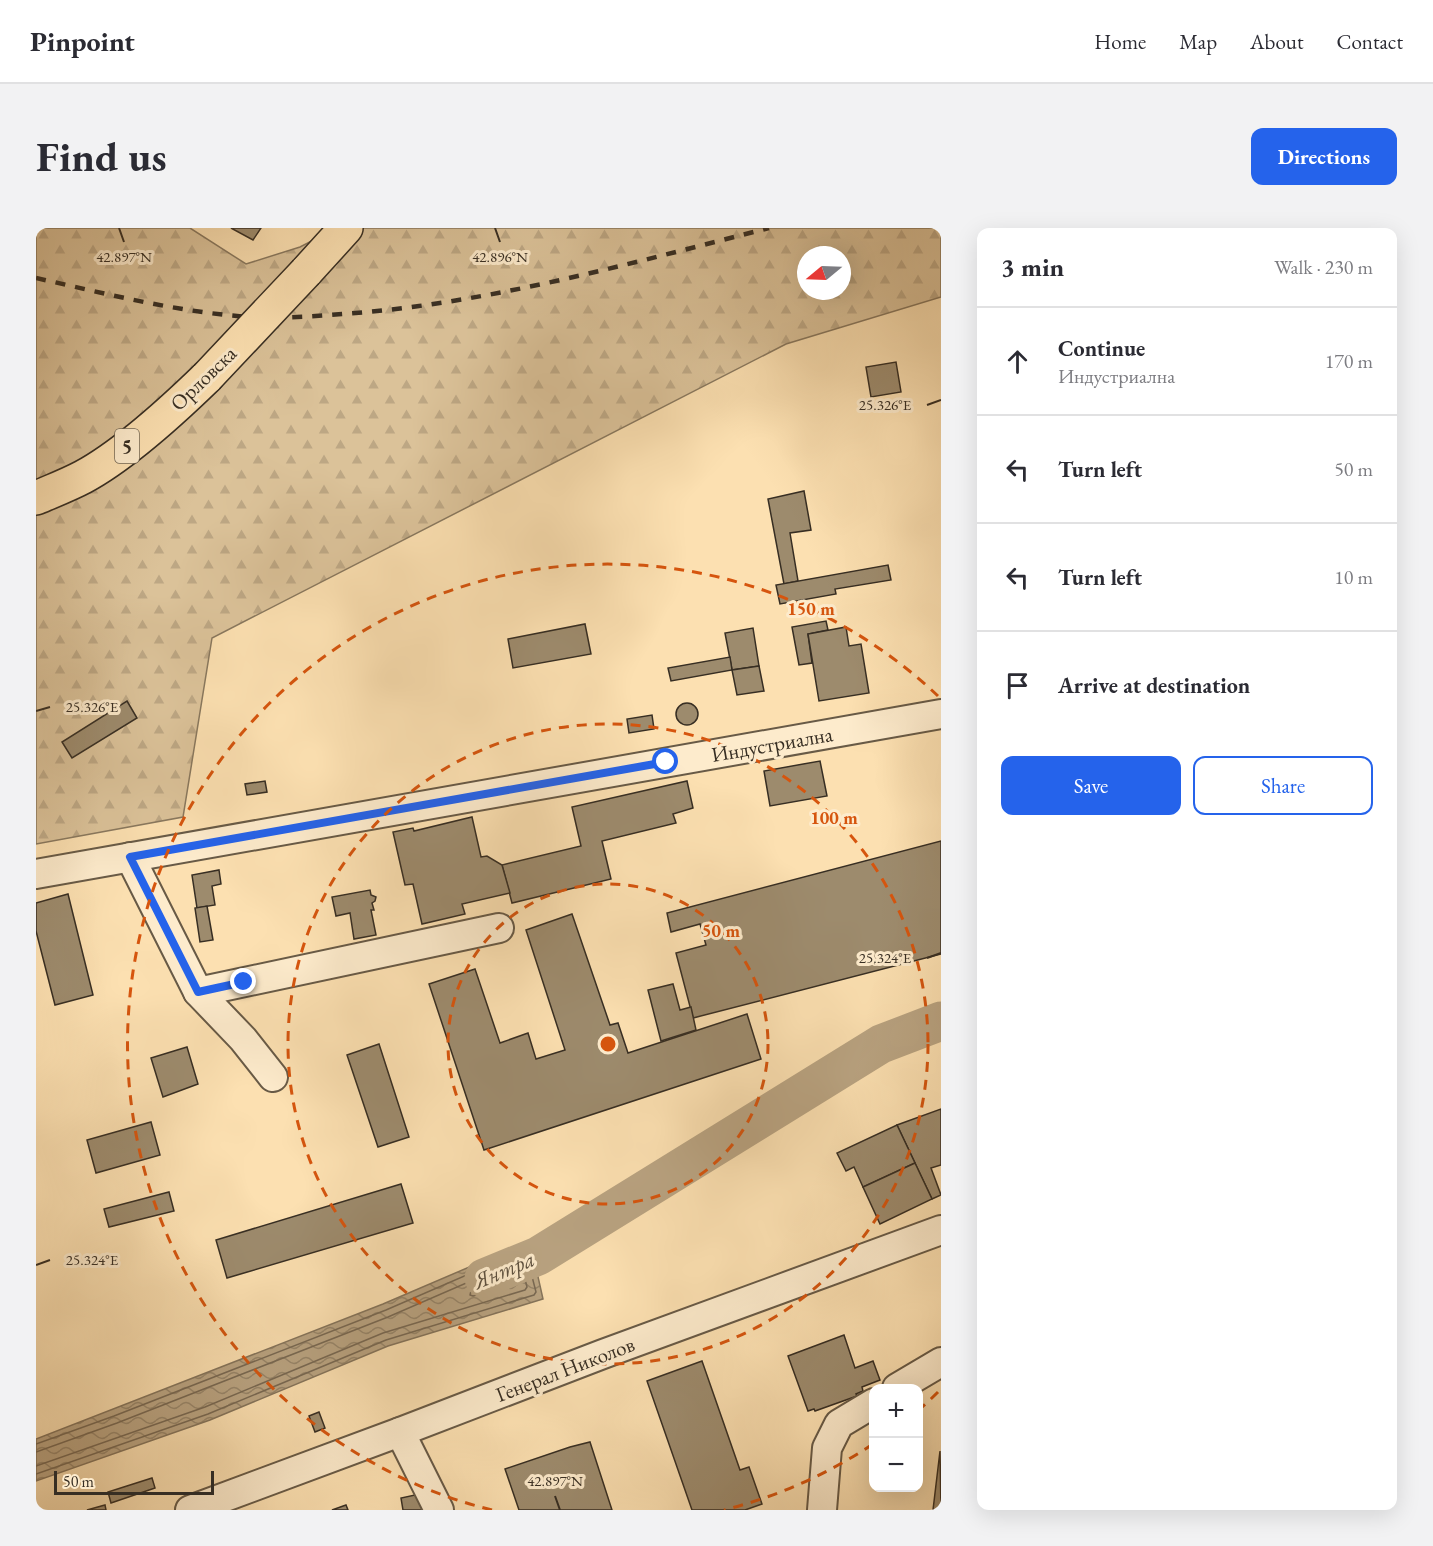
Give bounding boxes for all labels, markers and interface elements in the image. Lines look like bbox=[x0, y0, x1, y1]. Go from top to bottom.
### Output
text: Pinpoint bbox=[30, 23, 135, 59]
text: Home bbox=[1094, 28, 1146, 55]
text: Map bbox=[1179, 28, 1217, 55]
text: About bbox=[1250, 28, 1303, 55]
text: Contact bbox=[1336, 28, 1403, 55]
button: Directions bbox=[1251, 128, 1397, 185]
text: Find us bbox=[36, 129, 167, 184]
north arrow bbox=[797, 246, 851, 300]
text: 42.897°N bbox=[96, 247, 152, 266]
text: 42.896°N bbox=[472, 247, 528, 266]
text: 3 min bbox=[1001, 250, 1064, 284]
text: Walk · 230 m bbox=[1274, 254, 1373, 280]
text: Continue bbox=[1058, 334, 1145, 363]
street label: Орловска bbox=[164, 339, 242, 416]
icon: ahead bbox=[1001, 345, 1034, 378]
text: 170 m bbox=[1325, 348, 1373, 374]
text: Индустриална bbox=[1058, 363, 1175, 389]
text: 25.326°E bbox=[859, 395, 912, 414]
road number: 5 bbox=[115, 429, 139, 463]
icon: left bbox=[1001, 453, 1034, 486]
text: Turn left bbox=[1058, 455, 1142, 484]
text: 50 m bbox=[1334, 456, 1373, 482]
icon: left bbox=[1001, 561, 1034, 594]
text: Turn left bbox=[1058, 563, 1142, 592]
text: 10 m bbox=[1334, 564, 1373, 590]
text: 150 m bbox=[787, 597, 835, 620]
icon: arrive bbox=[1001, 669, 1034, 702]
text: Arrive at destination bbox=[1058, 671, 1250, 700]
text: 25.326°E bbox=[66, 697, 119, 716]
street label: Индустриална bbox=[709, 720, 836, 768]
route start bbox=[652, 748, 678, 774]
button: Save bbox=[1001, 756, 1181, 815]
button: Share bbox=[1193, 756, 1373, 815]
text: 100 m bbox=[810, 806, 858, 829]
text: 50 m bbox=[702, 919, 740, 942]
text: 25.324°E bbox=[859, 948, 912, 967]
route end bbox=[230, 968, 256, 994]
centre of rings bbox=[598, 1034, 618, 1054]
water label: Янтра bbox=[467, 1244, 539, 1297]
text: 25.324°E bbox=[66, 1250, 119, 1269]
street label: Генерал Николов bbox=[492, 1330, 638, 1408]
map controls bbox=[869, 1384, 923, 1492]
button: + bbox=[869, 1384, 923, 1438]
button: − bbox=[869, 1438, 923, 1492]
scale bar bbox=[54, 1468, 214, 1496]
text: 50 m bbox=[63, 1471, 94, 1492]
text: 42.897°N bbox=[527, 1471, 583, 1490]

